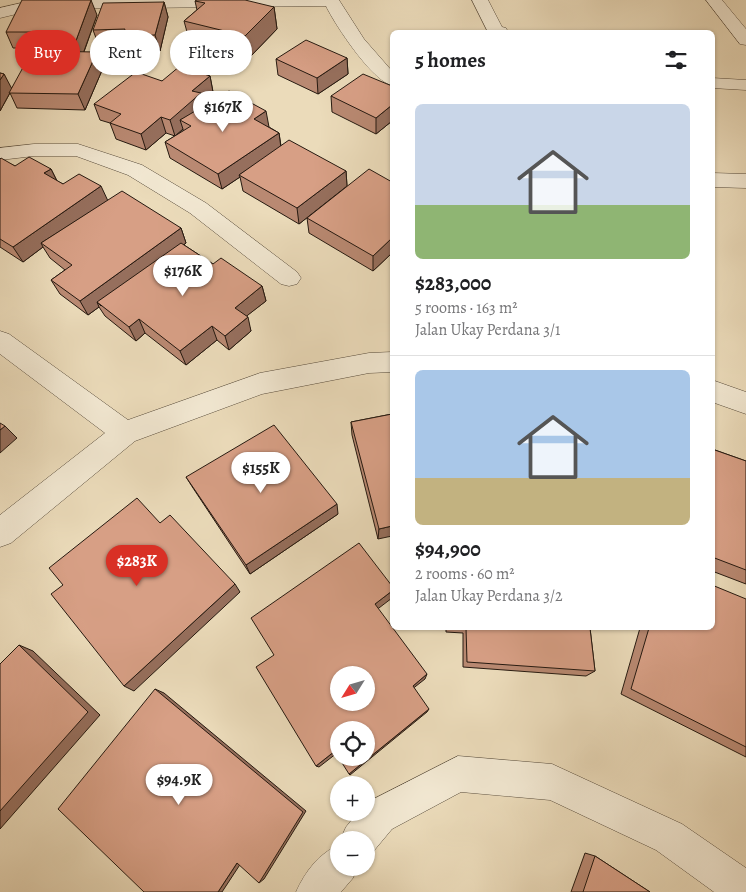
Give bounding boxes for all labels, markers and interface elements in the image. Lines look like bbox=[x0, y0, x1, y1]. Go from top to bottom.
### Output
chip: Buy bbox=[15, 30, 80, 75]
chip: Rent bbox=[90, 30, 160, 75]
chip: Filters bbox=[170, 30, 252, 75]
text: 5 homes bbox=[415, 46, 486, 74]
icon: filters bbox=[662, 46, 690, 74]
pin: $167K bbox=[188, 90, 258, 133]
text: $167K bbox=[204, 96, 242, 118]
icon: home bbox=[508, 137, 598, 227]
pin: $176K bbox=[148, 254, 218, 297]
text: $176K bbox=[164, 260, 202, 282]
text: $283,000 bbox=[415, 269, 491, 297]
text: 5 rooms · 163 m² bbox=[415, 297, 517, 319]
text: Jalan Ukay Perdana 3/1 bbox=[415, 319, 561, 341]
icon: home bbox=[508, 402, 598, 492]
pin: $155K bbox=[226, 452, 296, 494]
text: $155K bbox=[242, 457, 280, 479]
text: $94,900 bbox=[415, 535, 481, 563]
pin: $283K bbox=[102, 544, 172, 587]
text: $283K bbox=[117, 550, 157, 572]
text: 2 rooms · 60 m² bbox=[415, 563, 515, 585]
text: Jalan Ukay Perdana 3/2 bbox=[415, 585, 563, 607]
north arrow bbox=[330, 666, 375, 711]
map controls bbox=[330, 666, 375, 876]
button: locate bbox=[330, 721, 375, 766]
pin: $94.9K bbox=[138, 764, 220, 806]
text: $94.9K bbox=[157, 769, 201, 791]
button: + bbox=[330, 776, 375, 821]
button: − bbox=[330, 831, 375, 876]

